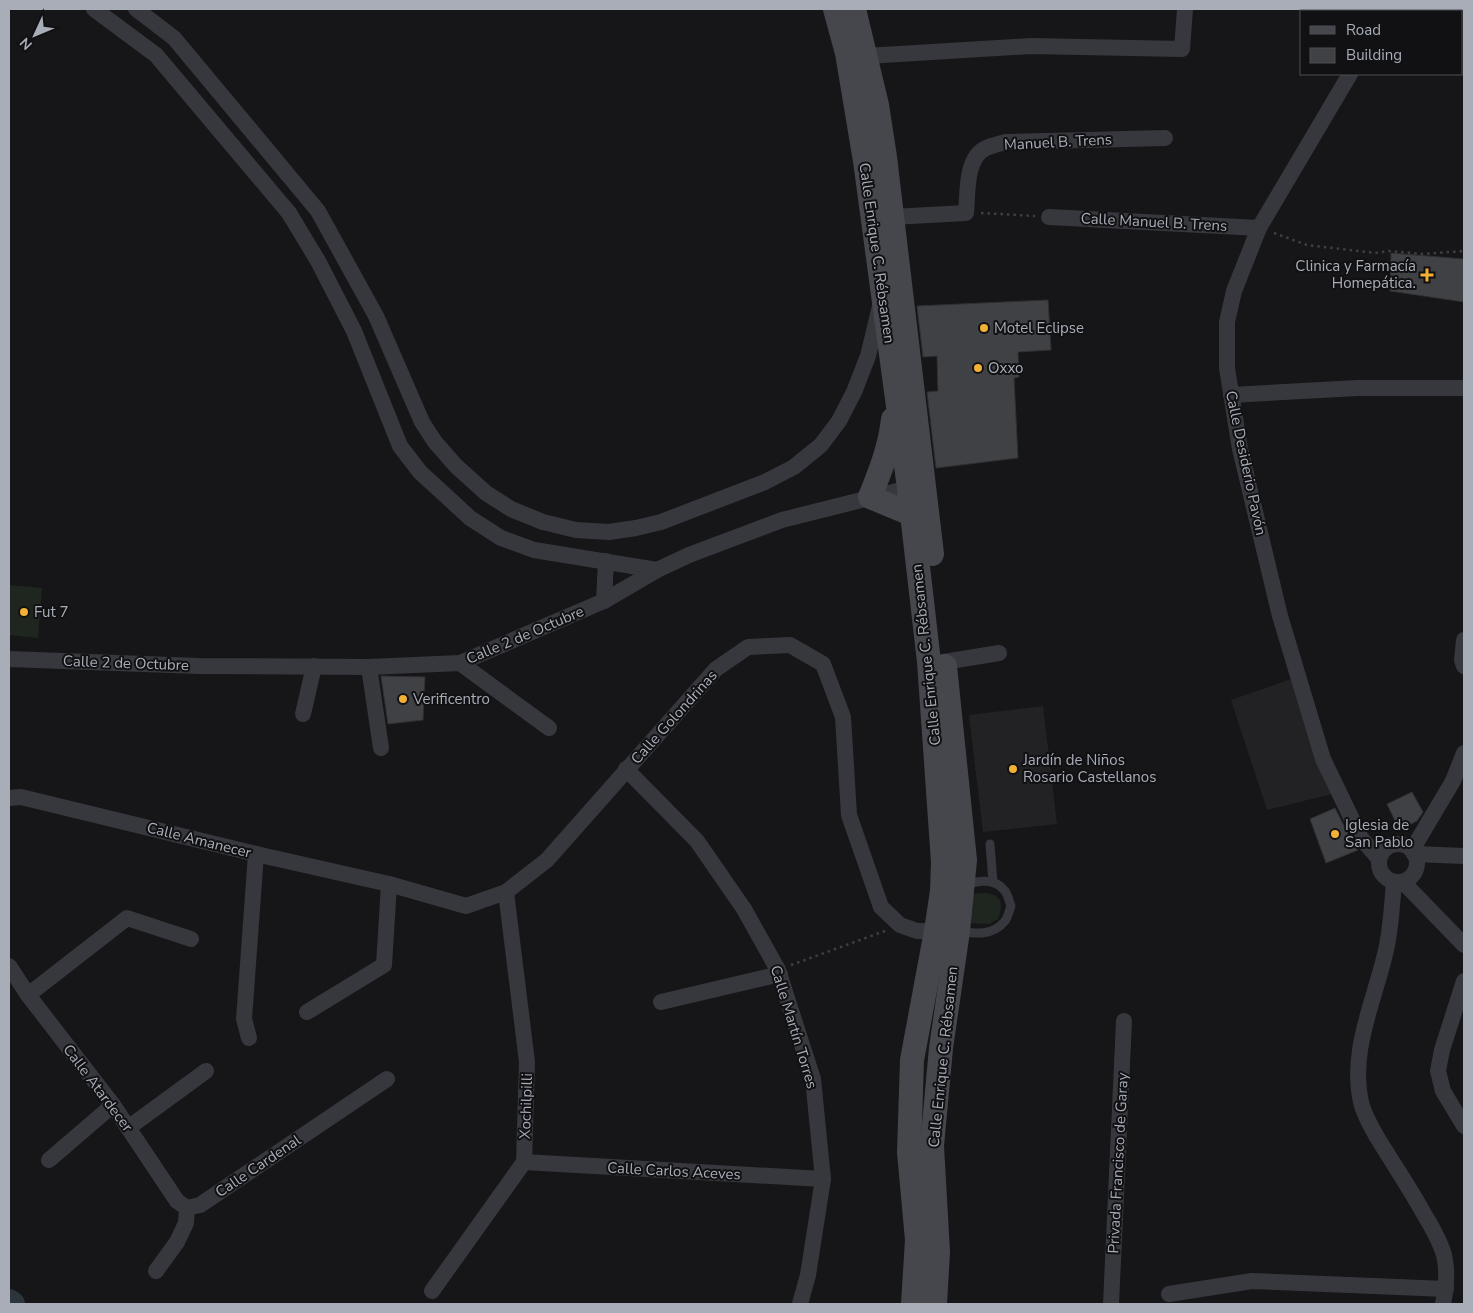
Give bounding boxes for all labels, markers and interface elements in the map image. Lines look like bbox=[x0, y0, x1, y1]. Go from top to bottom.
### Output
north arrow bbox=[10, 10, 60, 60]
legend bbox=[1300, 10, 1463, 75]
text: Road bbox=[1346, 20, 1381, 40]
text: N bbox=[16, 33, 36, 54]
text: Building bbox=[1346, 45, 1402, 65]
street label: Manuel B. Trens bbox=[1003, 129, 1113, 155]
street label: Calle Enrique C. Rébsamen bbox=[854, 161, 900, 345]
street label: Calle Manuel B. Trens bbox=[1080, 208, 1228, 236]
place label: Clinica y Farmacía Homepática. bbox=[1295, 256, 1416, 293]
marker: Clinica y Farmacía Homepática. bbox=[1420, 268, 1434, 282]
place label: Motel Eclipse bbox=[994, 318, 1084, 338]
marker: Motel Eclipse bbox=[978, 322, 990, 334]
place label: Oxxo bbox=[988, 358, 1023, 378]
marker: Oxxo bbox=[972, 362, 984, 374]
street label: Calle Desiderio Pavón bbox=[1221, 389, 1271, 537]
street label: Calle Enrique C. Rébsamen bbox=[907, 563, 945, 747]
street label: Calle 2 de Octubre bbox=[463, 601, 587, 669]
place label: Fut 7 bbox=[34, 602, 69, 622]
marker: Fut 7 bbox=[18, 606, 30, 618]
street label: Calle 2 de Octubre bbox=[63, 651, 189, 675]
street label: Calle Golondrinas bbox=[626, 666, 722, 768]
place label: Verificentro bbox=[412, 689, 490, 709]
marker: Verificentro bbox=[397, 693, 409, 705]
place label: Jardín de Niños Rosario Castellanos bbox=[1022, 750, 1156, 787]
marker: Jardín de Niños Rosario Castellanos bbox=[1007, 763, 1019, 775]
place label: Iglesia de San Pablo bbox=[1345, 815, 1413, 852]
street label: Calle Amanecer bbox=[145, 817, 254, 863]
marker: Iglesia de San Pablo bbox=[1329, 828, 1341, 840]
street label: Calle Martín Torres bbox=[766, 963, 822, 1091]
street label: Calle Enrique C. Rébsamen bbox=[924, 965, 962, 1149]
street label: Calle Atardecer bbox=[59, 1040, 138, 1136]
street label: Privada Francisco de Garay bbox=[1103, 1072, 1133, 1254]
street label: Xochilpilli bbox=[515, 1073, 537, 1139]
street label: Calle Cardenal bbox=[211, 1130, 305, 1202]
street label: Calle Carlos Aceves bbox=[607, 1158, 741, 1184]

